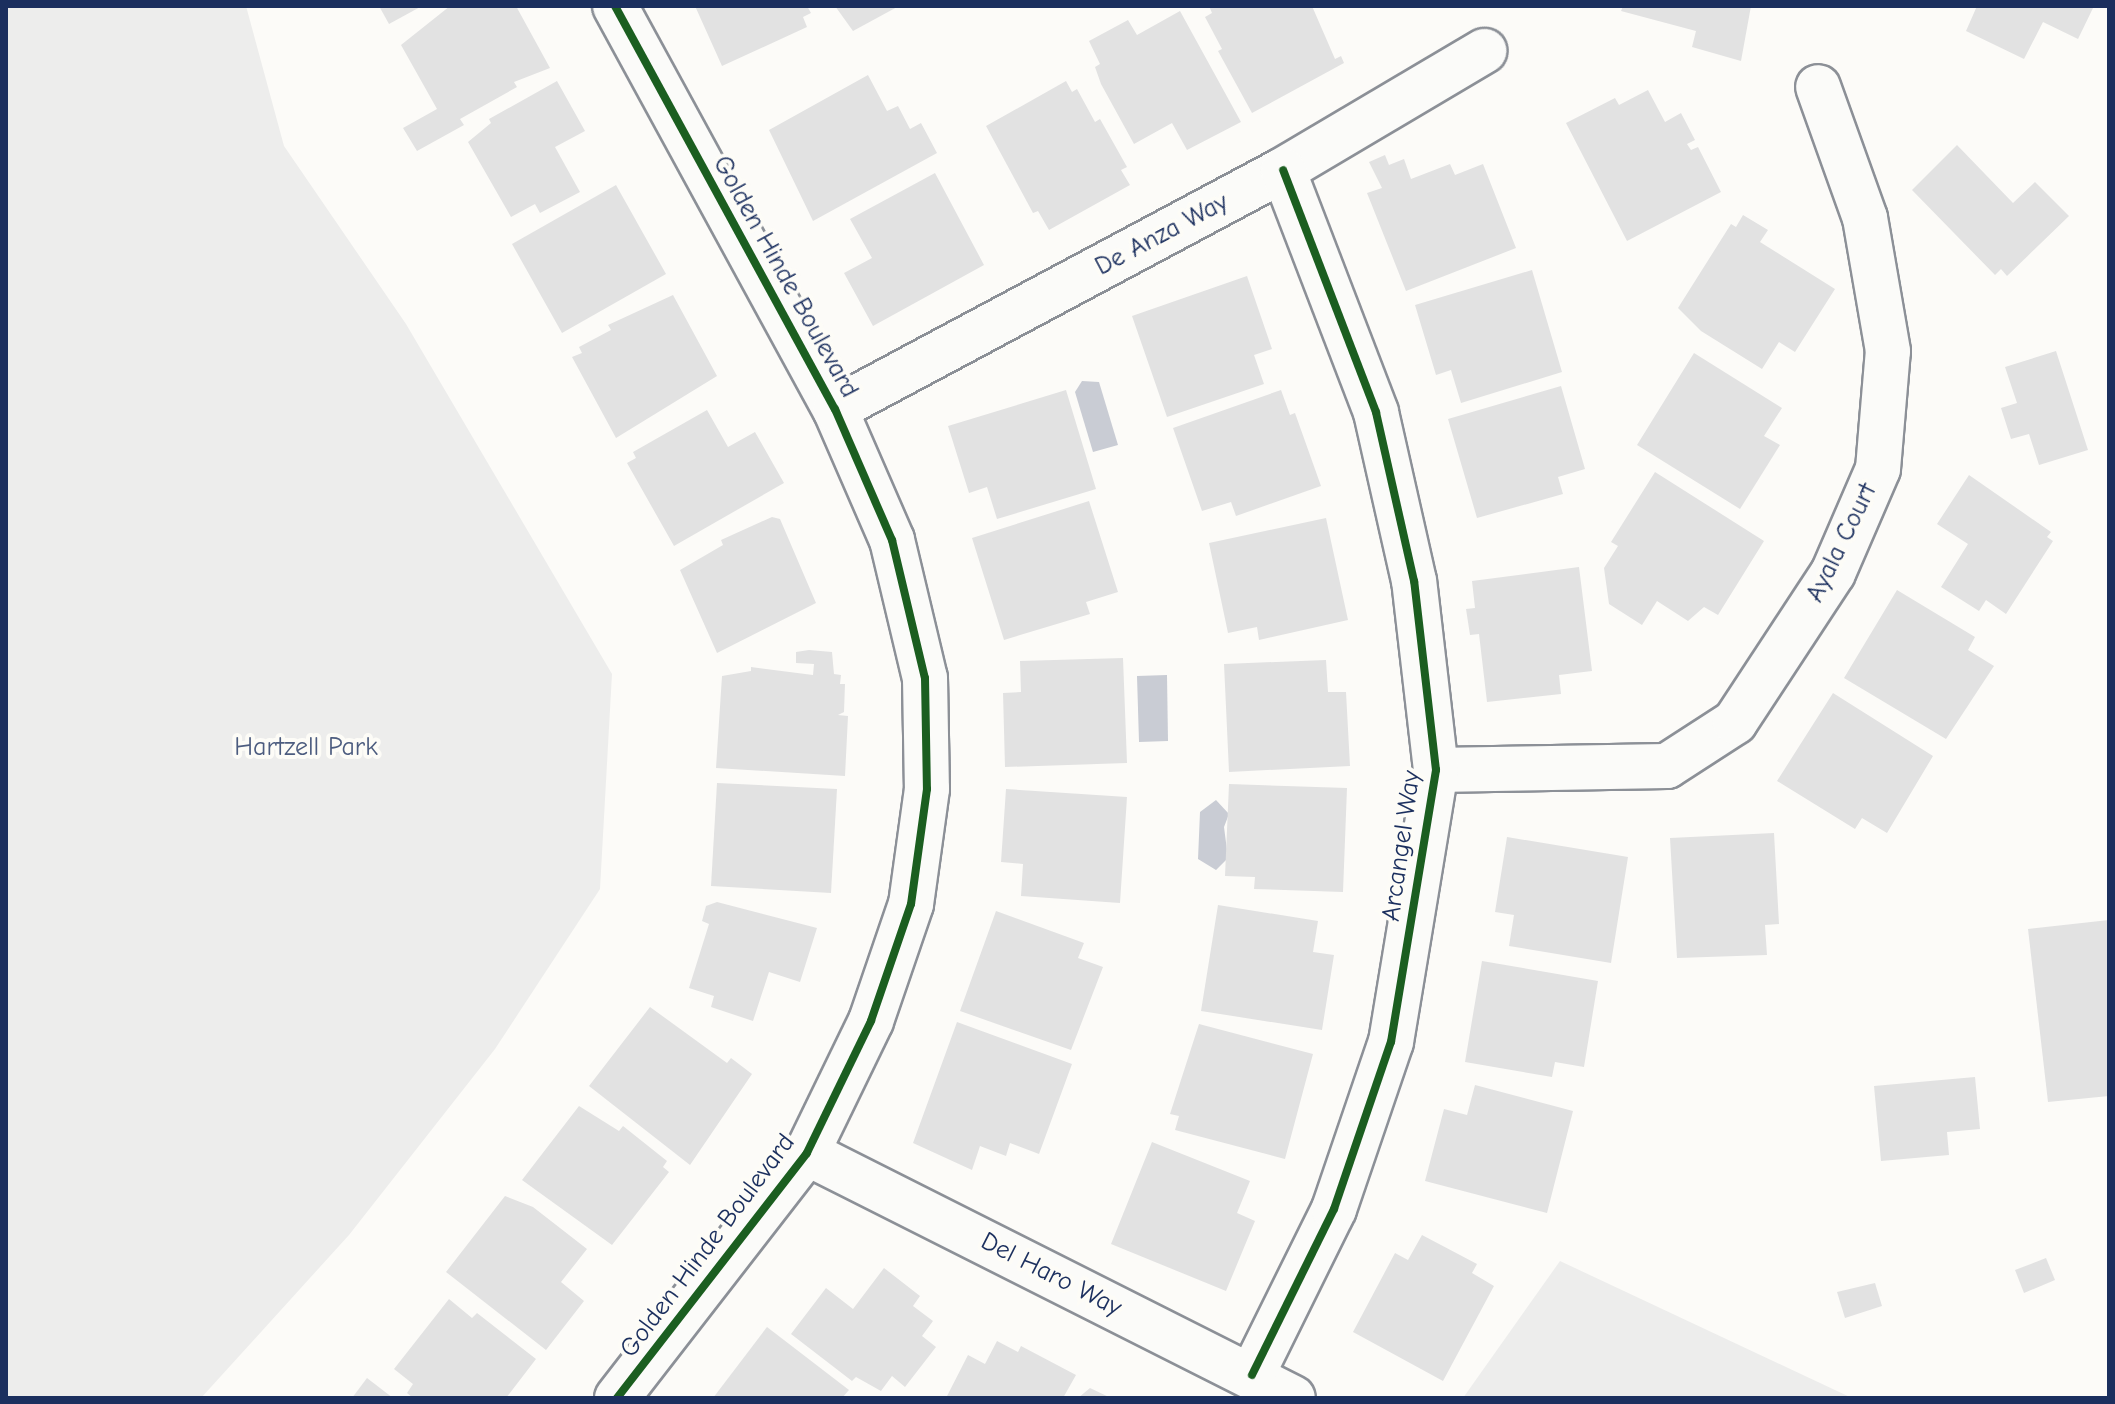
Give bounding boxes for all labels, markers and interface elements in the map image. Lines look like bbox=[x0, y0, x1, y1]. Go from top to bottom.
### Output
street label: Golden Hinde Boulevard bbox=[706, 151, 864, 403]
street label: De Anza Way bbox=[1090, 187, 1234, 283]
street label: Ayala Court bbox=[1800, 478, 1884, 608]
park label: Hartzell Park bbox=[234, 732, 378, 764]
street label: Arcangel Way bbox=[1376, 769, 1428, 923]
street label: Golden Hinde Boulevard bbox=[614, 1128, 802, 1364]
street label: Del Haro Way bbox=[975, 1226, 1127, 1324]

